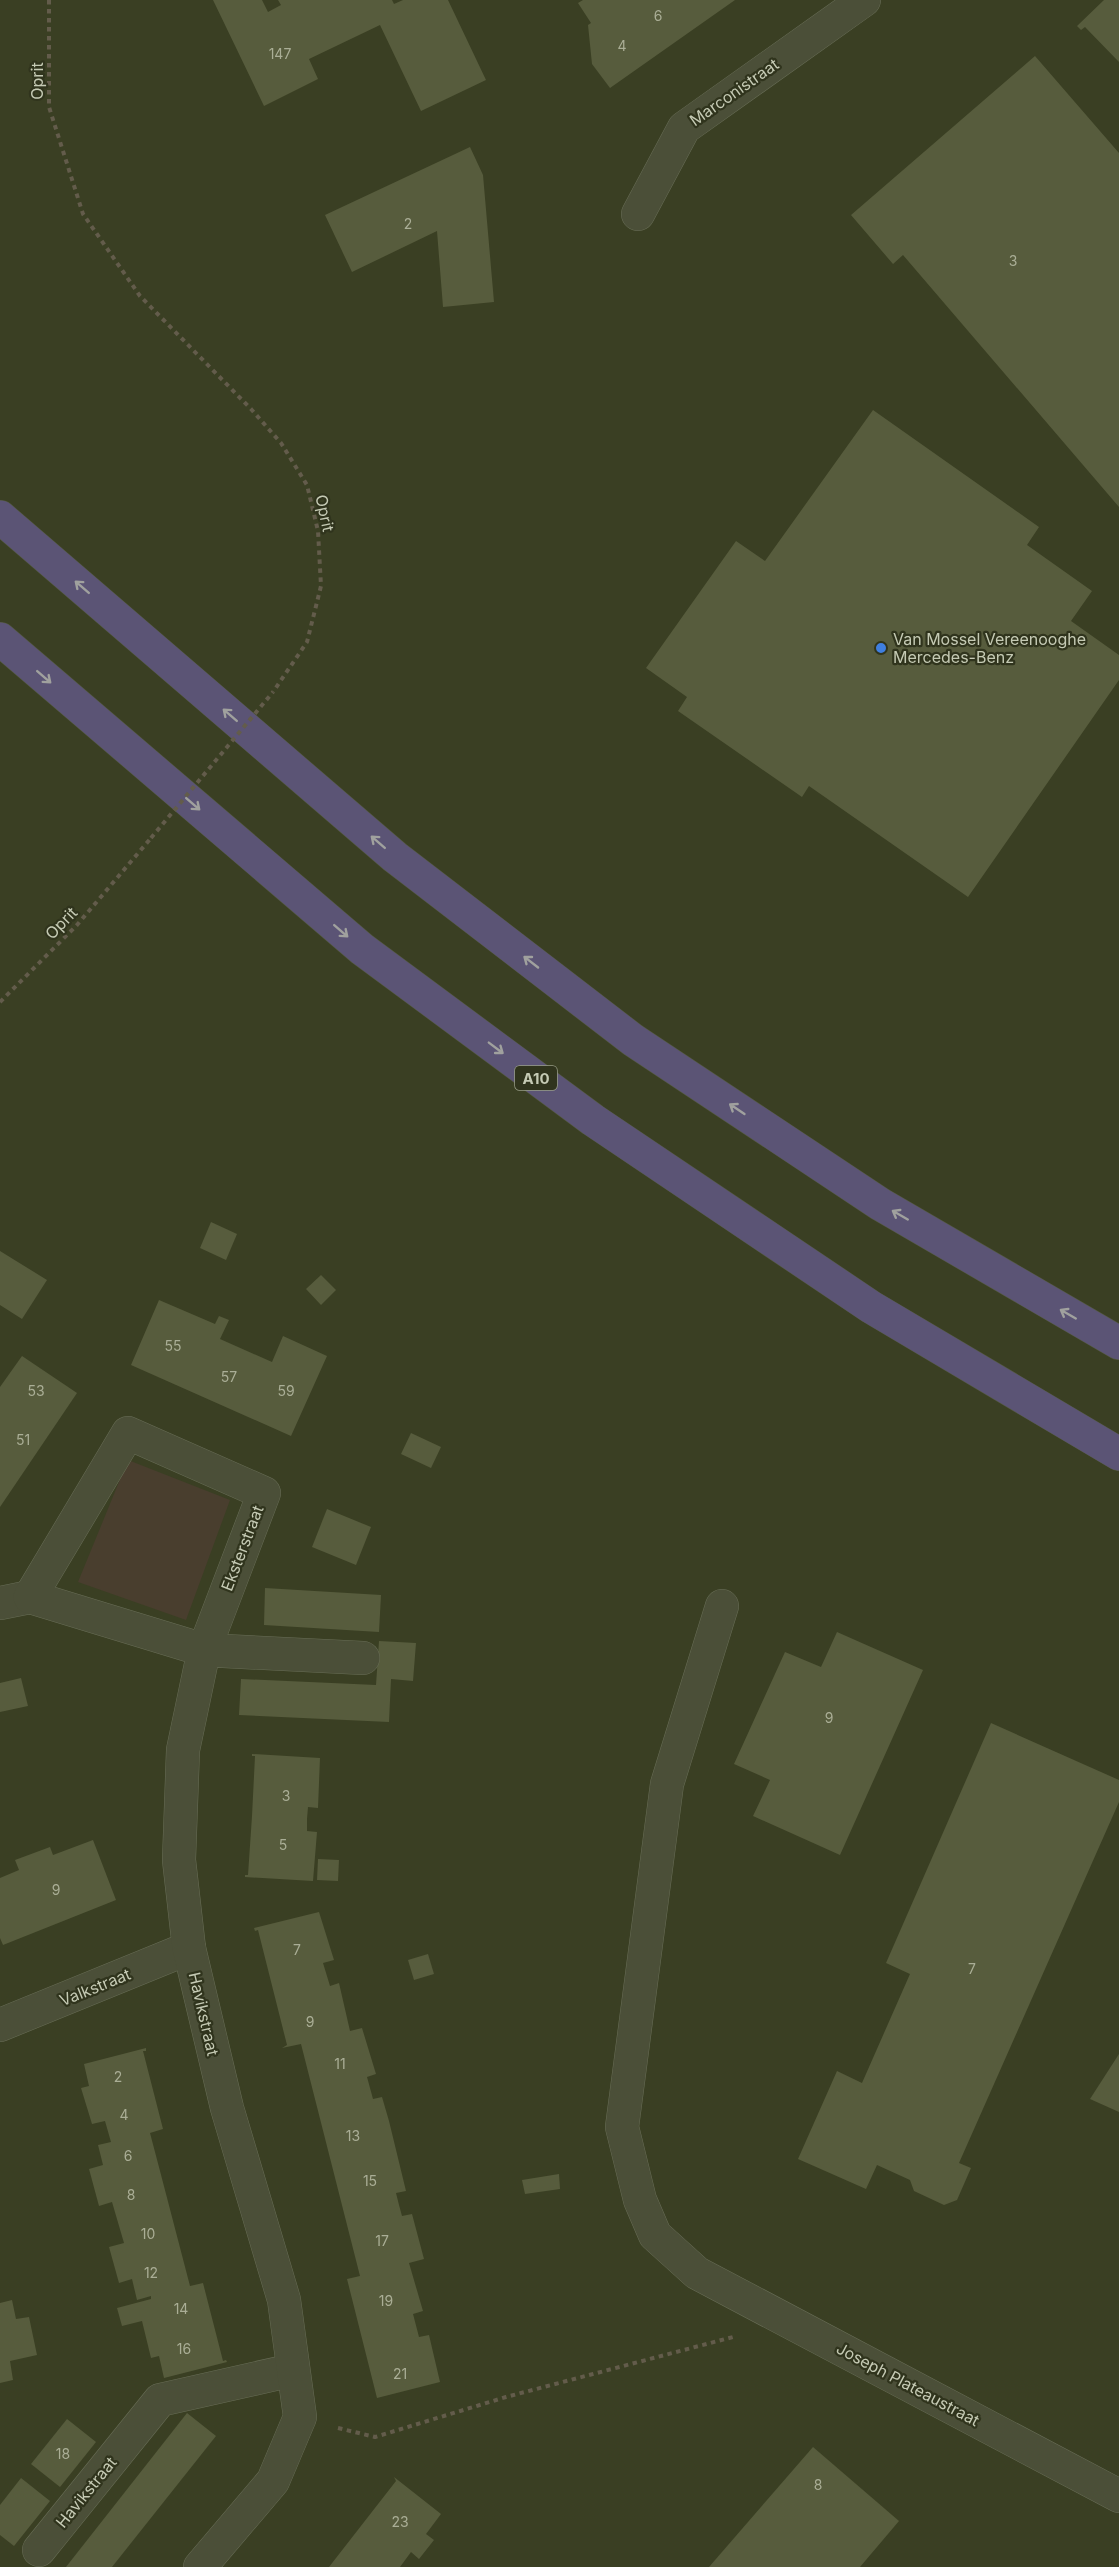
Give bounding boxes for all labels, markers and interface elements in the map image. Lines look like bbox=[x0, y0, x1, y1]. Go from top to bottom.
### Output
house number: 6 bbox=[654, 7, 662, 24]
house number: 4 bbox=[617, 37, 627, 54]
house number: 147 bbox=[269, 45, 291, 62]
street label: Marconistraat bbox=[686, 54, 782, 130]
street label: Oprit bbox=[27, 62, 47, 100]
house number: 2 bbox=[404, 215, 412, 232]
house number: 3 bbox=[1009, 252, 1017, 269]
street label: Oprit bbox=[311, 493, 339, 533]
one-way arrow bbox=[74, 581, 90, 594]
place label: Van Mossel Vereenooghe Mercedes-Benz bbox=[893, 629, 1086, 667]
marker: Van Mossel Vereenooghe Mercedes-Benz bbox=[874, 641, 888, 655]
one-way arrow bbox=[36, 670, 51, 684]
one-way arrow bbox=[223, 708, 238, 722]
one-way arrow bbox=[184, 796, 200, 810]
one-way arrow bbox=[370, 835, 385, 849]
street label: Oprit bbox=[41, 903, 81, 943]
one-way arrow bbox=[333, 924, 349, 937]
one-way arrow bbox=[523, 956, 539, 969]
one-way arrow bbox=[488, 1041, 504, 1054]
road number: A10 bbox=[515, 1066, 557, 1090]
one-way arrow bbox=[729, 1102, 746, 1114]
one-way arrow bbox=[892, 1209, 909, 1221]
one-way arrow bbox=[1060, 1307, 1077, 1319]
house number: 55 bbox=[164, 1337, 182, 1354]
house number: 57 bbox=[221, 1368, 237, 1385]
house number: 53 bbox=[27, 1382, 45, 1399]
house number: 59 bbox=[277, 1382, 295, 1399]
house number: 51 bbox=[16, 1431, 30, 1448]
street label: Eksterstraat bbox=[217, 1502, 267, 1594]
house number: 9 bbox=[825, 1709, 833, 1726]
house number: 3 bbox=[282, 1787, 290, 1804]
house number: 5 bbox=[279, 1836, 287, 1853]
house number: 9 bbox=[52, 1881, 60, 1898]
house number: 7 bbox=[293, 1941, 301, 1958]
house number: 7 bbox=[968, 1960, 976, 1977]
street label: Valkstraat bbox=[57, 1964, 133, 2010]
street label: Havikstraat bbox=[185, 1970, 223, 2058]
house number: 9 bbox=[306, 2013, 314, 2030]
house number: 11 bbox=[334, 2055, 346, 2072]
house number: 2 bbox=[114, 2068, 122, 2085]
house number: 4 bbox=[119, 2106, 129, 2123]
house number: 13 bbox=[346, 2127, 360, 2144]
house number: 6 bbox=[124, 2147, 132, 2164]
house number: 15 bbox=[363, 2172, 377, 2189]
house number: 8 bbox=[127, 2186, 135, 2203]
house number: 10 bbox=[141, 2225, 155, 2242]
house number: 17 bbox=[375, 2232, 389, 2249]
house number: 12 bbox=[144, 2264, 158, 2281]
house number: 19 bbox=[379, 2292, 393, 2309]
house number: 14 bbox=[174, 2300, 188, 2317]
street label: Joseph Plateaustraat bbox=[833, 2338, 983, 2430]
house number: 16 bbox=[177, 2340, 191, 2357]
house number: 21 bbox=[393, 2365, 407, 2382]
house number: 18 bbox=[56, 2445, 70, 2462]
street label: Havikstraat bbox=[51, 2453, 121, 2531]
house number: 8 bbox=[814, 2476, 822, 2493]
house number: 23 bbox=[391, 2513, 409, 2530]

